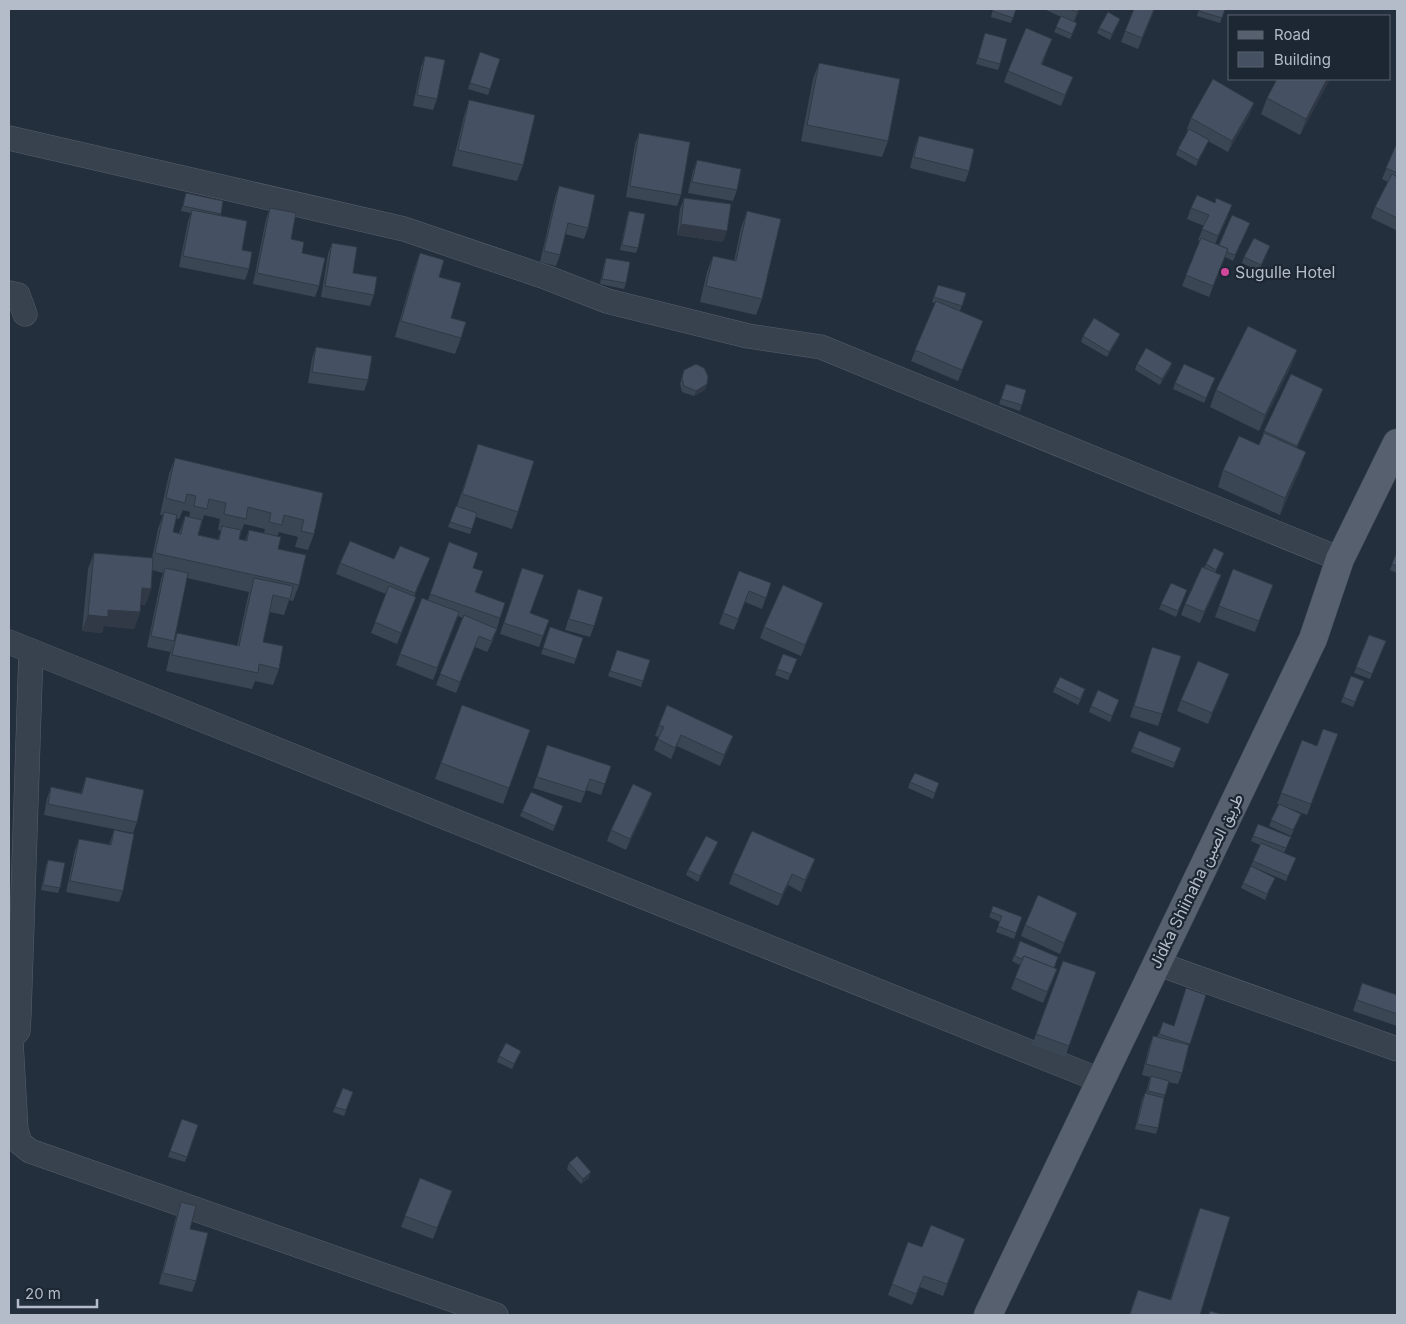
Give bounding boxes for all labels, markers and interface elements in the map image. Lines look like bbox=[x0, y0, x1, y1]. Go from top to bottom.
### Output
legend bbox=[1228, 15, 1391, 80]
text: Road bbox=[1274, 25, 1310, 44]
text: Building bbox=[1274, 50, 1331, 69]
place label: Sugulle Hotel bbox=[1235, 262, 1335, 282]
marker: Sugulle Hotel bbox=[1219, 266, 1231, 278]
street label: Jidka Shiinaha طريق الصين bbox=[1145, 790, 1248, 972]
scale bar bbox=[18, 1276, 96, 1308]
text: 20 m bbox=[25, 1284, 61, 1303]

